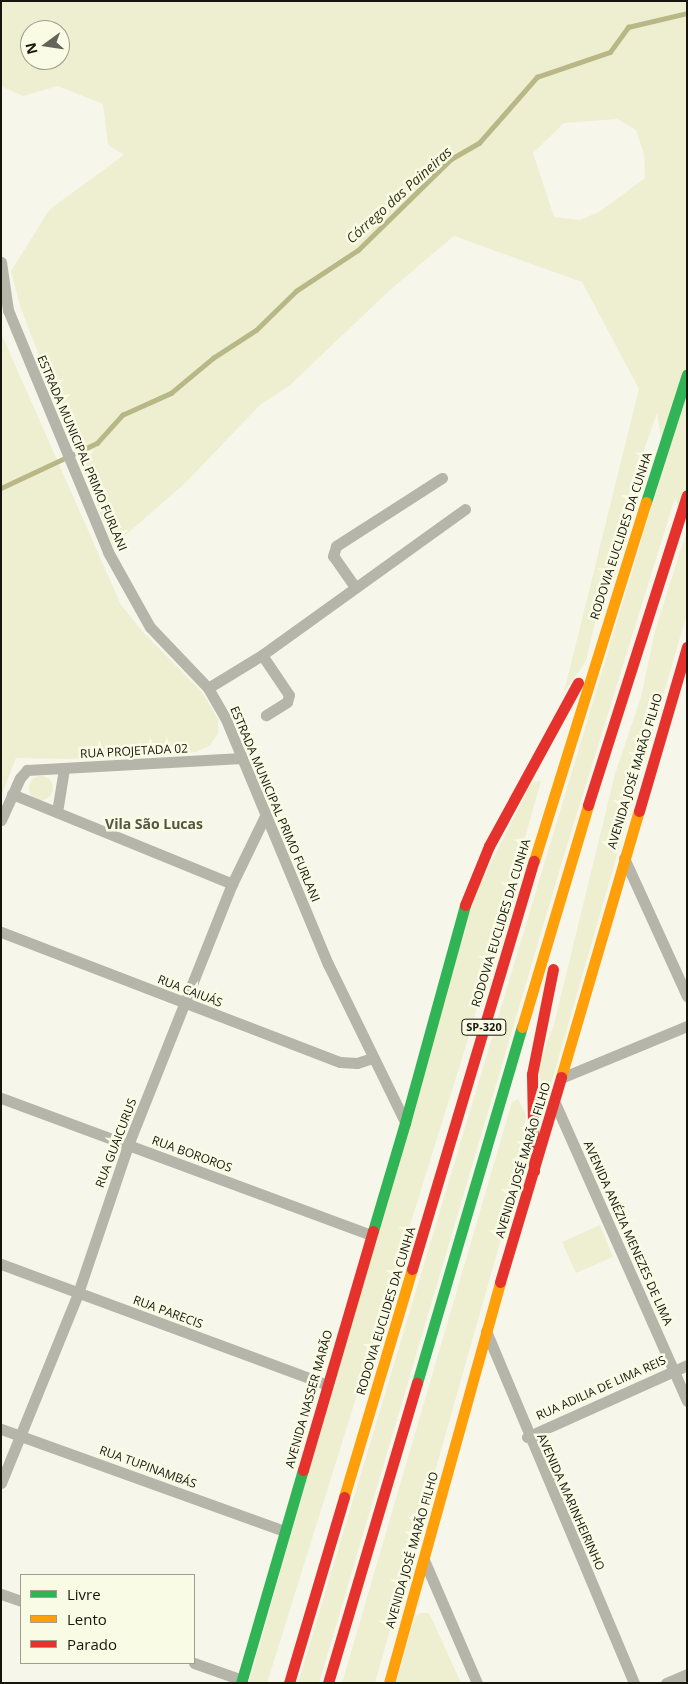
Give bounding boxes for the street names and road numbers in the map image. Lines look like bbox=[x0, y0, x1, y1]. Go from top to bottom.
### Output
street label: ESTRADA MUNICIPAL PRIMO FURLANI bbox=[34, 353, 130, 553]
street label: RODOVIA EUCLIDES DA CUNHA bbox=[587, 451, 655, 621]
street label: AVENIDA JOSÉ MARÃO FILHO bbox=[604, 691, 666, 851]
street label: ESTRADA MUNICIPAL PRIMO FURLANI bbox=[227, 704, 323, 904]
street label: RUA PROJETADA 02 bbox=[80, 741, 188, 761]
street label: RODOVIA EUCLIDES DA CUNHA bbox=[469, 837, 533, 1009]
street label: RUA CAIUÁS bbox=[156, 972, 224, 1010]
road number: SP-320 bbox=[460, 1019, 508, 1036]
street label: AVENIDA JOSÉ MARÃO FILHO bbox=[492, 1080, 554, 1240]
street label: RUA GUAICURUS bbox=[92, 1096, 140, 1190]
street label: RUA BOROROS bbox=[150, 1133, 234, 1175]
street label: AVENIDA ANÉZIA MENEZES DE LIMA bbox=[581, 1139, 675, 1327]
street label: RODOVIA EUCLIDES DA CUNHA bbox=[354, 1225, 418, 1397]
street label: RUA PARECIS bbox=[131, 1293, 205, 1331]
street label: AVENIDA NASSER MARÃO bbox=[282, 1328, 336, 1470]
street label: RUA ADILIA DE LIMA REIS bbox=[534, 1353, 668, 1423]
street label: AVENIDA MARINHEIRINHO bbox=[534, 1431, 608, 1573]
street label: RUA TUPINAMBÁS bbox=[98, 1443, 198, 1491]
street label: AVENIDA JOSÉ MARÃO FILHO bbox=[383, 1470, 441, 1630]

